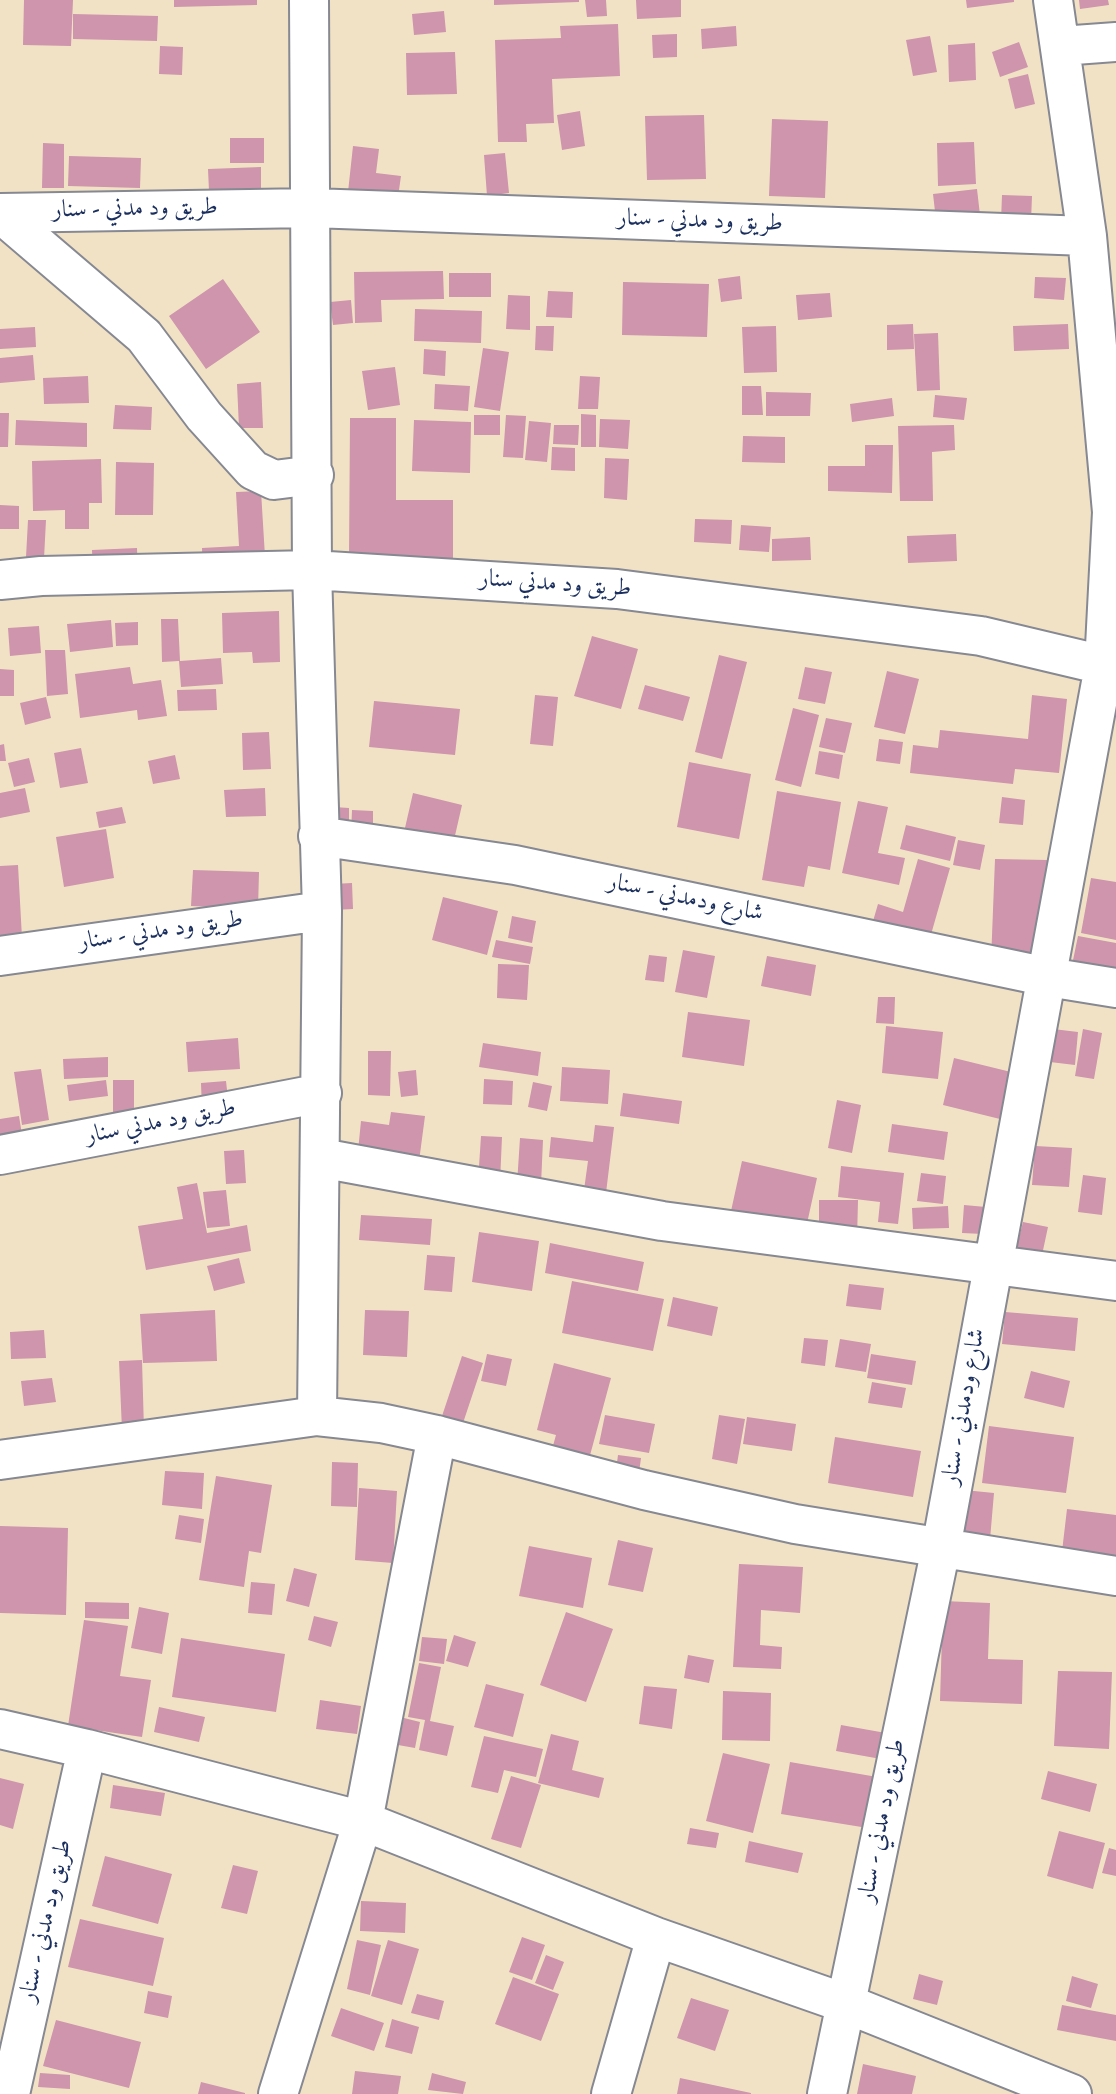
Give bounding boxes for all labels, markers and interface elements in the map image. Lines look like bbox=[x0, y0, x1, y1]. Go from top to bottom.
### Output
street label: طريق ود مدني - سنار bbox=[52, 195, 218, 227]
street label: طريق ود مدني - سنار bbox=[617, 206, 783, 240]
street label: طريق ود مدني سنار bbox=[478, 566, 632, 606]
street label: شارع ودمدني - سنار bbox=[605, 869, 765, 931]
street label: طريق ود مدني - سنار bbox=[77, 907, 245, 959]
street label: طريق ود مدني سنار bbox=[83, 1095, 239, 1153]
street label: شارع ودمدني - سنار bbox=[938, 1327, 994, 1487]
street label: طريق ود مدني - سنار bbox=[854, 1737, 914, 1905]
street label: طريق ود مدني - سنار bbox=[15, 1837, 81, 2005]

